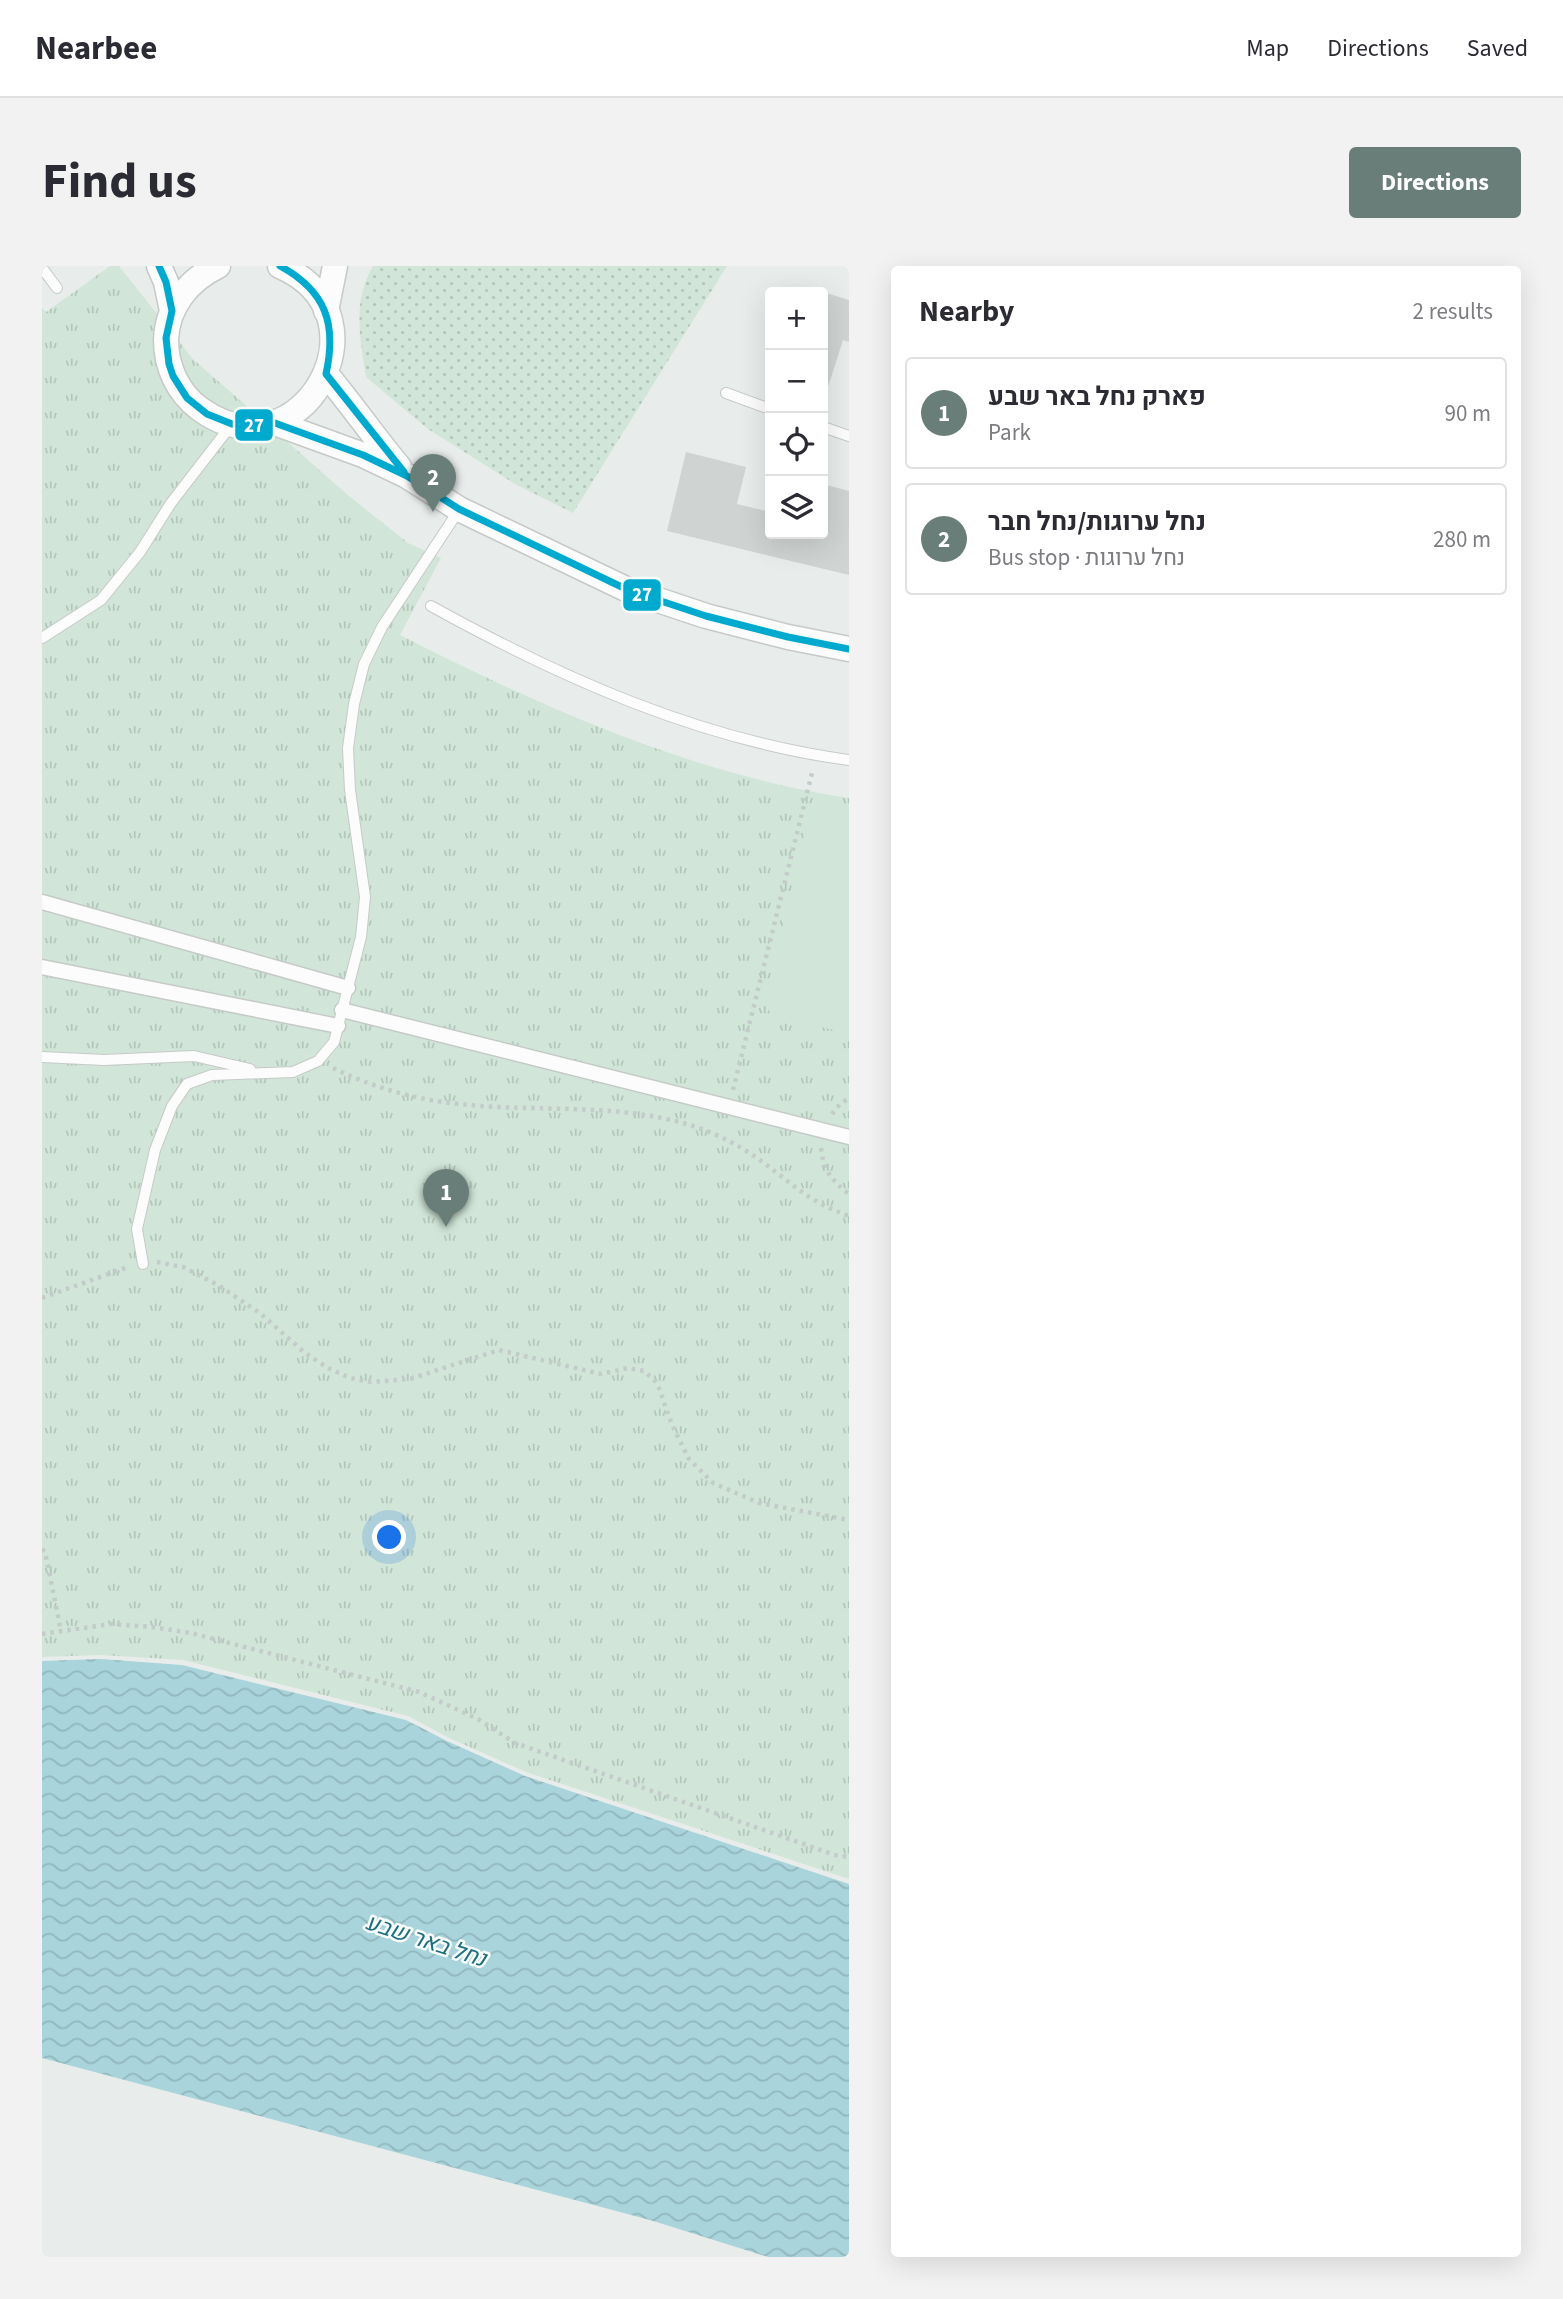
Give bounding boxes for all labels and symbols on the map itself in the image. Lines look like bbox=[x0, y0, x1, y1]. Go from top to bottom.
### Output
line badge: 27 bbox=[234, 408, 274, 442]
text: 27 bbox=[244, 413, 264, 440]
pin: 2 bbox=[410, 454, 456, 512]
line badge: 27 bbox=[622, 578, 662, 612]
text: 27 bbox=[632, 582, 652, 609]
pin: 1 bbox=[423, 1169, 469, 1227]
your location bbox=[372, 1520, 406, 1554]
water label: נחל באר שבע bbox=[361, 1905, 492, 1976]

